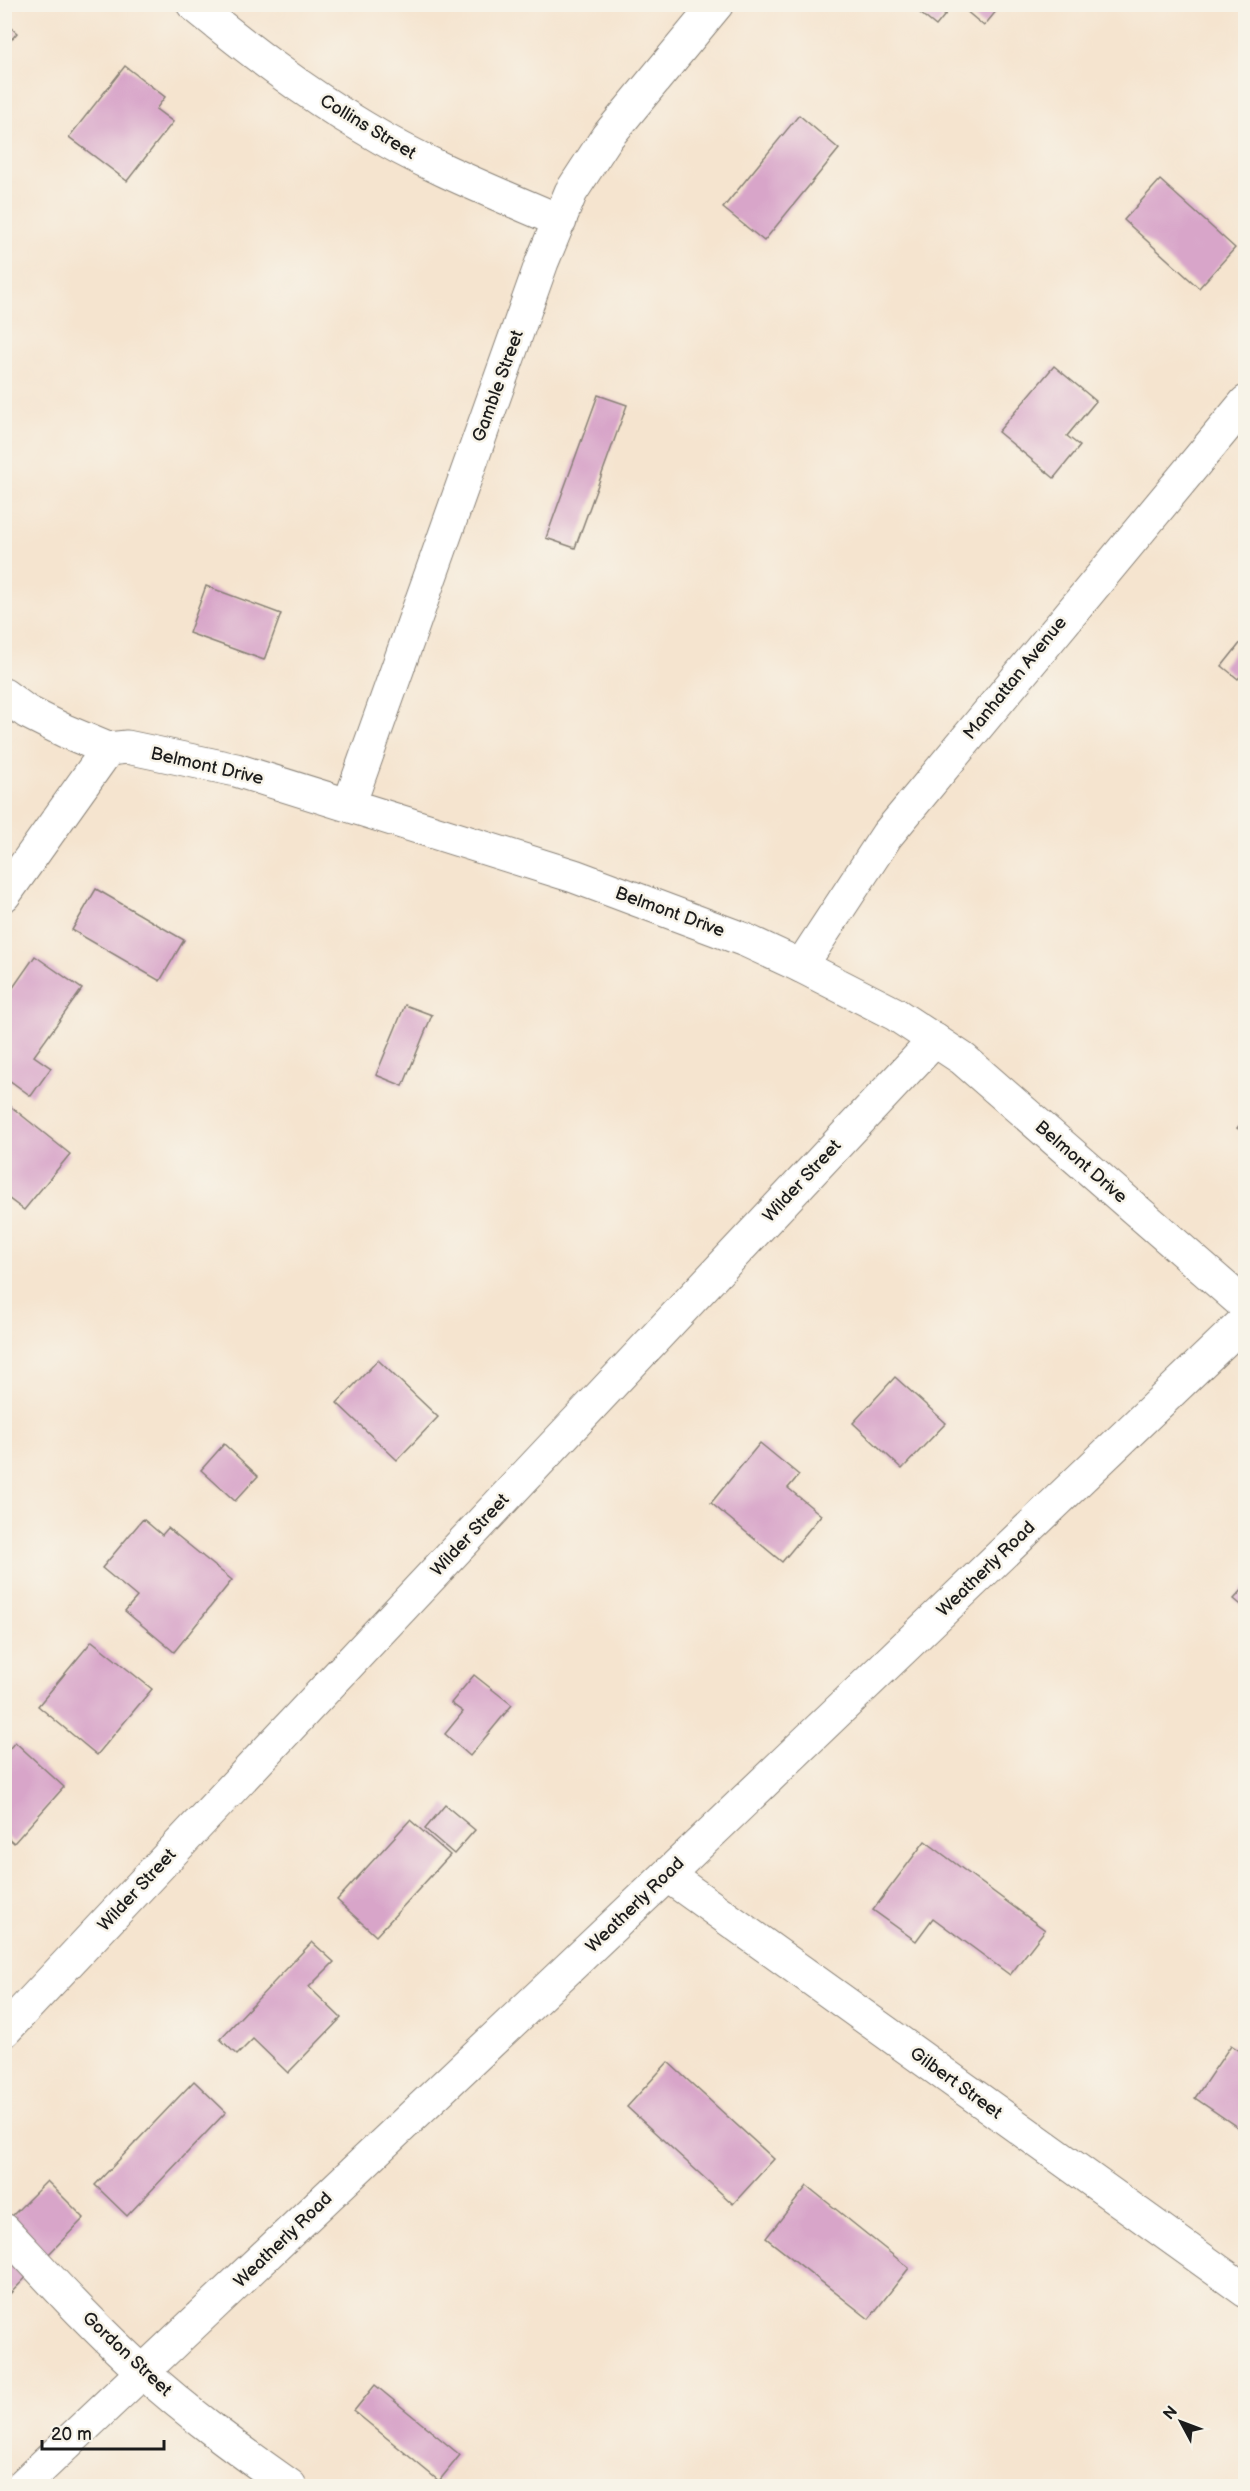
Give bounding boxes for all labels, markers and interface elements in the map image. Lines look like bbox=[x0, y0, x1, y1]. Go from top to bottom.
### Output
street label: Collins Street bbox=[316, 90, 420, 164]
street label: Gamble Street bbox=[468, 327, 528, 445]
street label: Manhattan Avenue bbox=[959, 612, 1071, 744]
street label: Belmont Drive bbox=[149, 743, 266, 789]
street label: Belmont Drive bbox=[612, 882, 728, 942]
street label: Belmont Drive bbox=[1031, 1116, 1132, 1208]
street label: Wilder Street bbox=[758, 1135, 846, 1227]
street label: Wilder Street bbox=[426, 1489, 514, 1581]
street label: Weatherly Road bbox=[933, 1517, 1039, 1621]
street label: Wilder Street bbox=[93, 1844, 181, 1936]
street label: Weatherly Road bbox=[582, 1853, 688, 1957]
street label: Gilbert Street bbox=[906, 2043, 1007, 2124]
street label: Weatherly Road bbox=[230, 2188, 336, 2292]
street label: Gordon Street bbox=[78, 2307, 176, 2401]
north arrow bbox=[1151, 2392, 1211, 2452]
text: N bbox=[1160, 2402, 1182, 2424]
scale bar bbox=[42, 2413, 164, 2451]
text: 20 m bbox=[51, 2424, 92, 2445]

